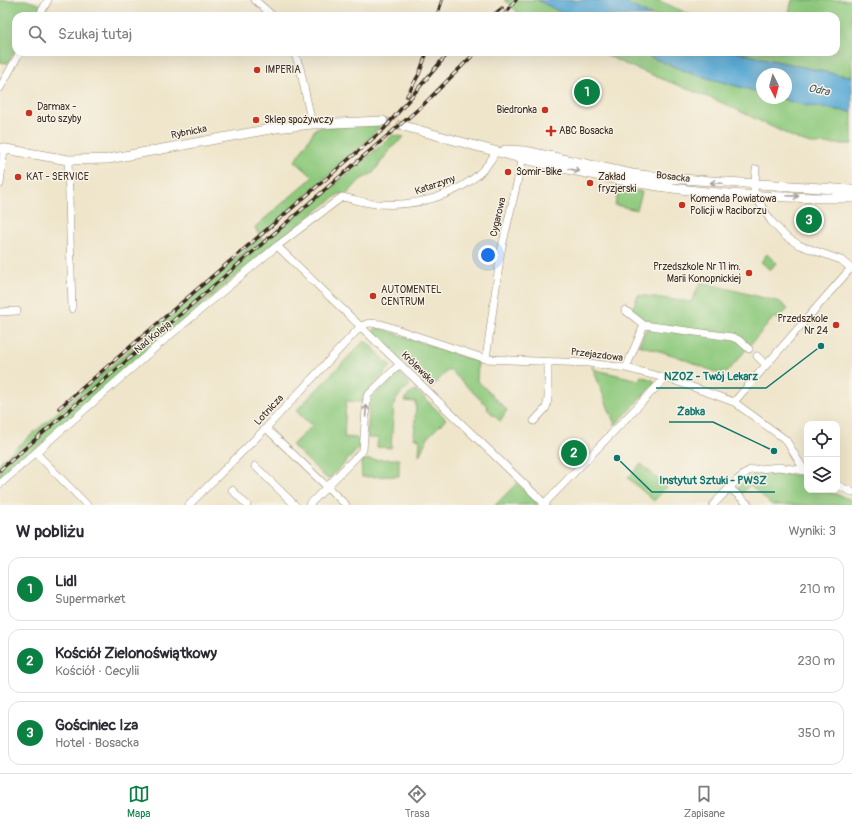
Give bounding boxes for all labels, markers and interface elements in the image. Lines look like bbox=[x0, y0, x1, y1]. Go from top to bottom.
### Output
search box bbox=[12, 12, 840, 56]
icon: search bbox=[26, 23, 48, 45]
text: Szukaj tutaj bbox=[58, 25, 132, 44]
place label: IMPERIA bbox=[265, 64, 301, 76]
marker: IMPERIA bbox=[252, 65, 262, 75]
north arrow bbox=[756, 68, 792, 104]
pin: 1 bbox=[574, 77, 600, 107]
water label: Odra bbox=[807, 81, 832, 99]
place label: Darmax - auto szyby bbox=[37, 101, 82, 125]
place label: Biedronka bbox=[497, 104, 537, 116]
marker: Biedronka bbox=[540, 105, 550, 115]
marker: Darmax - auto szyby bbox=[24, 108, 34, 118]
place label: Sklep spożywczy bbox=[264, 114, 334, 126]
marker: Sklep spożywczy bbox=[251, 115, 261, 125]
street label: Rybnicka bbox=[170, 123, 208, 141]
place label: ABC Bosacka bbox=[559, 125, 614, 137]
marker: ABC Bosacka bbox=[546, 126, 556, 136]
place label: Somir-Bike bbox=[516, 166, 562, 178]
marker: Somir-Bike bbox=[503, 167, 513, 177]
one-way arrow bbox=[568, 167, 581, 175]
street label: Bosacka bbox=[655, 169, 691, 185]
place label: KAT - SERVICE bbox=[26, 171, 89, 183]
place label: Zakład fryzjerski bbox=[598, 171, 637, 195]
marker: KAT - SERVICE bbox=[13, 172, 23, 182]
street label: Katarzyny bbox=[413, 172, 457, 197]
marker: Zakład fryzjerski bbox=[585, 178, 595, 188]
one-way arrow bbox=[710, 179, 723, 186]
one-way arrow bbox=[786, 192, 799, 200]
place label: Komenda Powiatowa Policji w Raciborzu bbox=[690, 193, 777, 217]
street label: Cygarowa bbox=[488, 196, 508, 238]
marker: Komenda Powiatowa Policji w Raciborzu bbox=[677, 200, 687, 210]
pin: 3 bbox=[796, 205, 822, 235]
your location bbox=[478, 245, 498, 265]
place label: Przedszkole Nr 11 im. Marii Konopnickiej bbox=[653, 261, 741, 285]
marker: Przedszkole Nr 11 im. Marii Konopnickiej bbox=[744, 268, 754, 278]
place label: AUTOMENTEL CENTRUM bbox=[381, 284, 442, 308]
marker: AUTOMENTEL CENTRUM bbox=[368, 291, 378, 301]
place label: Przedszkole Nr 24 bbox=[778, 313, 828, 337]
street label: Nad Koleją bbox=[132, 318, 174, 356]
marker: Przedszkole Nr 24 bbox=[831, 320, 841, 330]
street label: Przejazdowa bbox=[570, 346, 624, 364]
street label: Królewska bbox=[399, 349, 438, 387]
callout: NZOZ - Twój Lekarz bbox=[656, 365, 766, 388]
text: NZOZ - Twój Lekarz bbox=[664, 370, 758, 383]
street label: Lotnicza bbox=[252, 392, 286, 428]
callout: Żabka bbox=[669, 399, 713, 422]
one-way arrow bbox=[362, 405, 370, 418]
text: Żabka bbox=[677, 405, 705, 418]
map controls bbox=[804, 421, 840, 493]
button: locate bbox=[804, 421, 840, 457]
pin: 2 bbox=[561, 438, 587, 468]
button: layers bbox=[804, 457, 840, 493]
callout: Instytut Sztuki - PWSZ bbox=[652, 469, 775, 492]
text: Instytut Sztuki - PWSZ bbox=[659, 474, 767, 487]
text: W pobliżu bbox=[16, 521, 84, 542]
text: Wyniki: 3 bbox=[788, 523, 836, 539]
text: Lidl bbox=[55, 572, 77, 591]
text: 1 bbox=[27, 581, 33, 597]
text: 210 m bbox=[799, 581, 835, 597]
text: Supermarket bbox=[55, 591, 126, 607]
text: Kościół Zielonoświątkowy bbox=[55, 644, 217, 663]
text: 2 bbox=[26, 653, 34, 669]
text: 230 m bbox=[798, 653, 835, 669]
text: Kościół · Cecylii bbox=[55, 663, 139, 679]
text: Gościniec Iza bbox=[55, 716, 138, 735]
text: 3 bbox=[26, 725, 34, 741]
text: 350 m bbox=[797, 725, 835, 741]
text: Hotel · Bosacka bbox=[55, 735, 139, 751]
tab: Mapa bbox=[127, 783, 150, 820]
tab: Trasa bbox=[405, 783, 430, 820]
tab: Zapisane bbox=[684, 783, 725, 820]

